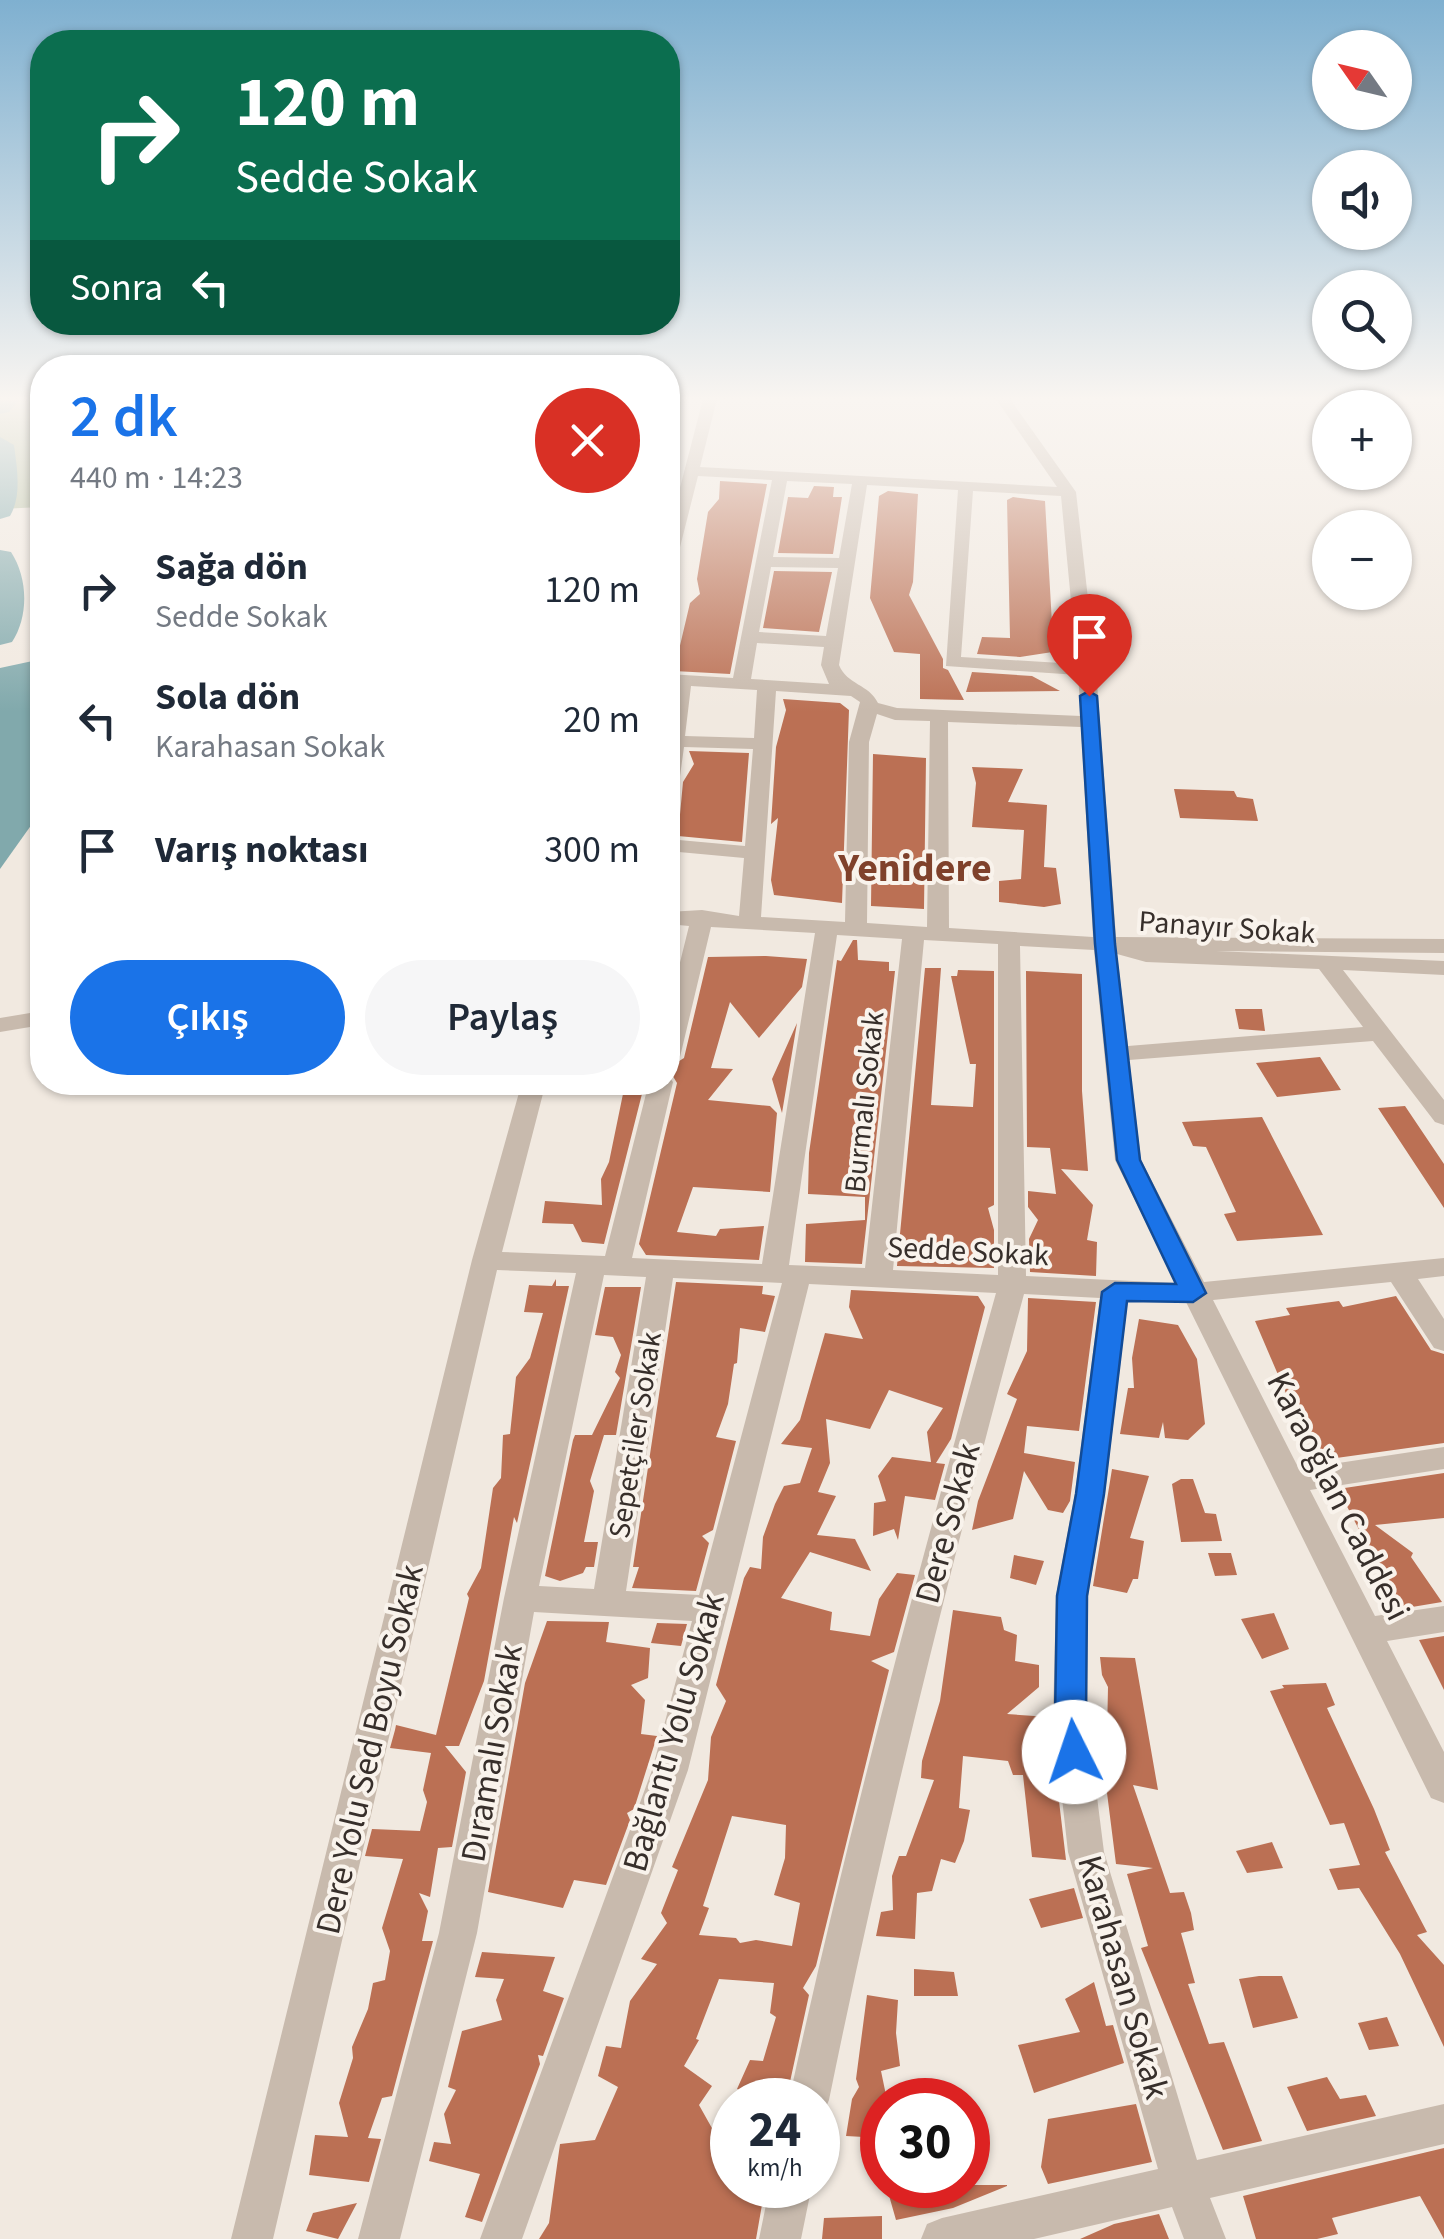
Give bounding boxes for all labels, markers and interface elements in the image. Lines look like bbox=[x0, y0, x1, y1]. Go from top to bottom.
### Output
north arrow bbox=[1312, 30, 1412, 130]
map controls bbox=[1312, 30, 1412, 610]
text: 120 m bbox=[235, 53, 420, 153]
icon: right bbox=[70, 70, 200, 200]
text: Sedde Sokak bbox=[235, 146, 478, 210]
button: sound bbox=[1312, 150, 1412, 250]
icon: left bbox=[183, 260, 238, 315]
text: Sonra bbox=[70, 261, 163, 315]
button: search bbox=[1312, 270, 1412, 370]
text: 2 dk bbox=[70, 375, 178, 460]
button: close bbox=[535, 388, 640, 493]
button: + bbox=[1312, 390, 1412, 490]
text: 440 m · 14:23 bbox=[70, 455, 243, 501]
button: − bbox=[1312, 510, 1412, 610]
text: Sağa dön bbox=[155, 540, 308, 594]
icon: right bbox=[70, 563, 125, 618]
text: 120 m bbox=[544, 563, 640, 617]
text: Sedde Sokak bbox=[155, 594, 328, 640]
pin bbox=[1047, 594, 1132, 697]
icon: arrive bbox=[1062, 609, 1117, 664]
text: Sola dön bbox=[155, 670, 300, 724]
icon: left bbox=[70, 693, 125, 748]
text: 20 m bbox=[563, 693, 640, 747]
text: Karahasan Sokak bbox=[155, 724, 385, 770]
icon: arrive bbox=[70, 823, 125, 878]
text: Varış noktası bbox=[155, 823, 368, 877]
text: 300 m bbox=[544, 823, 640, 877]
district label: Yenidere bbox=[837, 840, 992, 897]
street label: Panayır Sokak bbox=[1137, 900, 1317, 955]
button: Çıkış bbox=[70, 960, 345, 1075]
button: Paylaş bbox=[365, 960, 640, 1075]
street label: Burmalı Sokak bbox=[834, 1009, 895, 1195]
street label: Sedde Sokak bbox=[886, 1226, 1050, 1277]
street label: Sepetçiler Sokak bbox=[598, 1329, 673, 1541]
street label: Karaoğlan Caddesi bbox=[1254, 1363, 1422, 1630]
street label: Dere Sokak bbox=[903, 1437, 994, 1609]
street label: Dere Yolu Sed Boyu Sokak bbox=[303, 1559, 437, 1939]
street label: Bağlantı Yolu Sokak bbox=[610, 1586, 738, 1877]
street label: Dıramalı Sokak bbox=[448, 1640, 536, 1866]
position arrow bbox=[1022, 1700, 1126, 1804]
street label: Karahasan Sokak bbox=[1064, 1849, 1182, 2106]
speed limit sign: 30 bbox=[860, 2078, 990, 2208]
text: 24 bbox=[749, 2095, 801, 2166]
text: km/h bbox=[747, 2150, 803, 2186]

